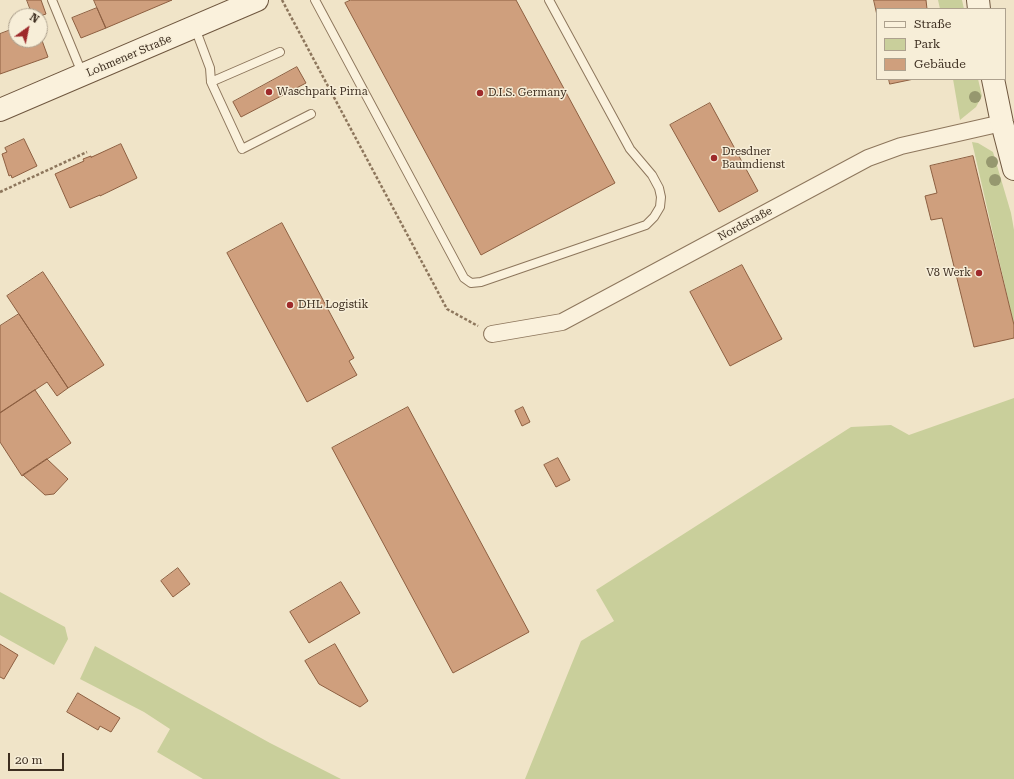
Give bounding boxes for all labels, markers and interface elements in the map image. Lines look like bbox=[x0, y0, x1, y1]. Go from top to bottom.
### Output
north arrow bbox=[8, 8, 48, 48]
legend bbox=[876, 8, 1006, 80]
text: N bbox=[27, 11, 41, 26]
text: Straße bbox=[914, 17, 951, 31]
street label: Lohmener Straße bbox=[84, 32, 174, 80]
text: Park bbox=[914, 37, 940, 51]
text: Gebäude bbox=[914, 57, 966, 71]
place label: Waschpark Pirna bbox=[277, 85, 368, 99]
place label: D.I.S. Germany bbox=[488, 86, 567, 100]
marker: Waschpark Pirna bbox=[264, 87, 274, 97]
marker: D.I.S. Germany bbox=[475, 88, 485, 98]
place label: Dresdner Baumdienst bbox=[722, 145, 785, 171]
marker: Dresdner Baumdienst bbox=[709, 153, 719, 163]
street label: Nordstraße bbox=[716, 204, 774, 244]
place label: V8 Werk bbox=[926, 266, 971, 280]
marker: V8 Werk bbox=[974, 268, 984, 278]
place label: DHL Logistik bbox=[298, 298, 368, 312]
marker: DHL Logistik bbox=[285, 300, 295, 310]
scale bar bbox=[10, 745, 66, 771]
text: 20 m bbox=[15, 753, 42, 767]

